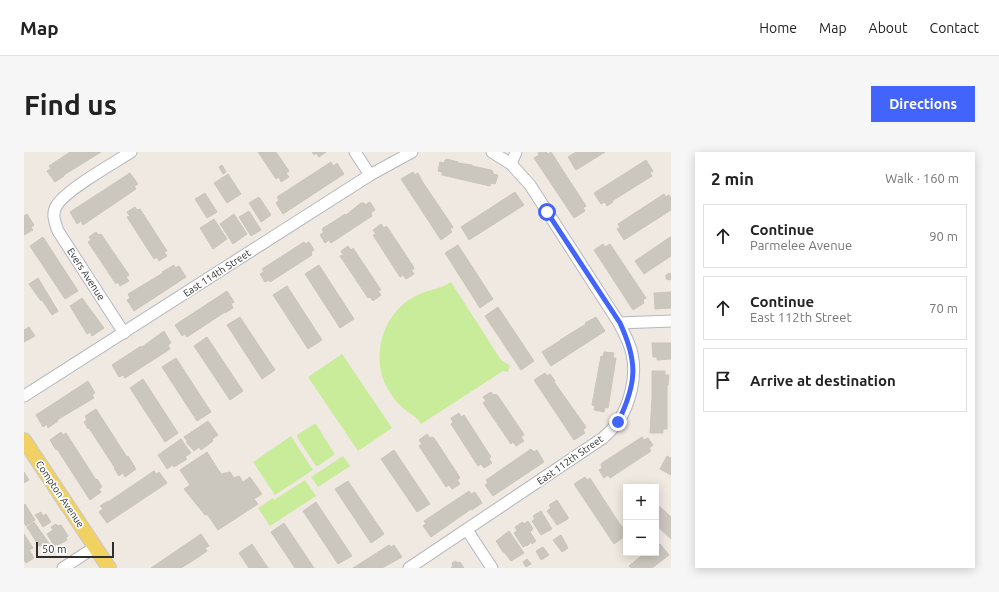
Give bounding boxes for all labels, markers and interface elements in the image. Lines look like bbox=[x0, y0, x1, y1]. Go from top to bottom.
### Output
text: Map bbox=[20, 17, 59, 39]
text: Home bbox=[759, 20, 797, 36]
text: Map bbox=[819, 20, 847, 36]
text: About bbox=[869, 20, 908, 36]
text: Contact bbox=[930, 20, 979, 36]
button: Directions bbox=[871, 86, 975, 122]
text: Find us bbox=[24, 89, 117, 120]
text: 2 min bbox=[711, 169, 754, 188]
text: Walk · 160 m bbox=[885, 171, 959, 185]
route start bbox=[538, 203, 556, 221]
text: Continue bbox=[750, 221, 814, 238]
icon: ahead bbox=[712, 225, 734, 247]
text: 90 m bbox=[929, 229, 958, 243]
text: Parmelee Avenue bbox=[750, 238, 852, 252]
street label: Evers Avenue bbox=[65, 246, 107, 302]
street label: East 114th Street bbox=[181, 247, 253, 299]
text: Continue bbox=[750, 293, 814, 310]
icon: ahead bbox=[712, 297, 734, 319]
text: 70 m bbox=[929, 301, 958, 315]
text: East 112th Street bbox=[750, 310, 852, 324]
icon: arrive bbox=[712, 369, 734, 391]
text: Arrive at destination bbox=[750, 372, 896, 389]
route end bbox=[609, 413, 627, 431]
street label: East 112th Street bbox=[535, 433, 605, 487]
street label: Compton Avenue bbox=[34, 459, 86, 529]
map controls bbox=[623, 484, 659, 556]
button: + bbox=[623, 484, 659, 520]
button: − bbox=[623, 520, 659, 556]
scale bar bbox=[36, 540, 114, 559]
text: 50 m bbox=[42, 543, 66, 555]

